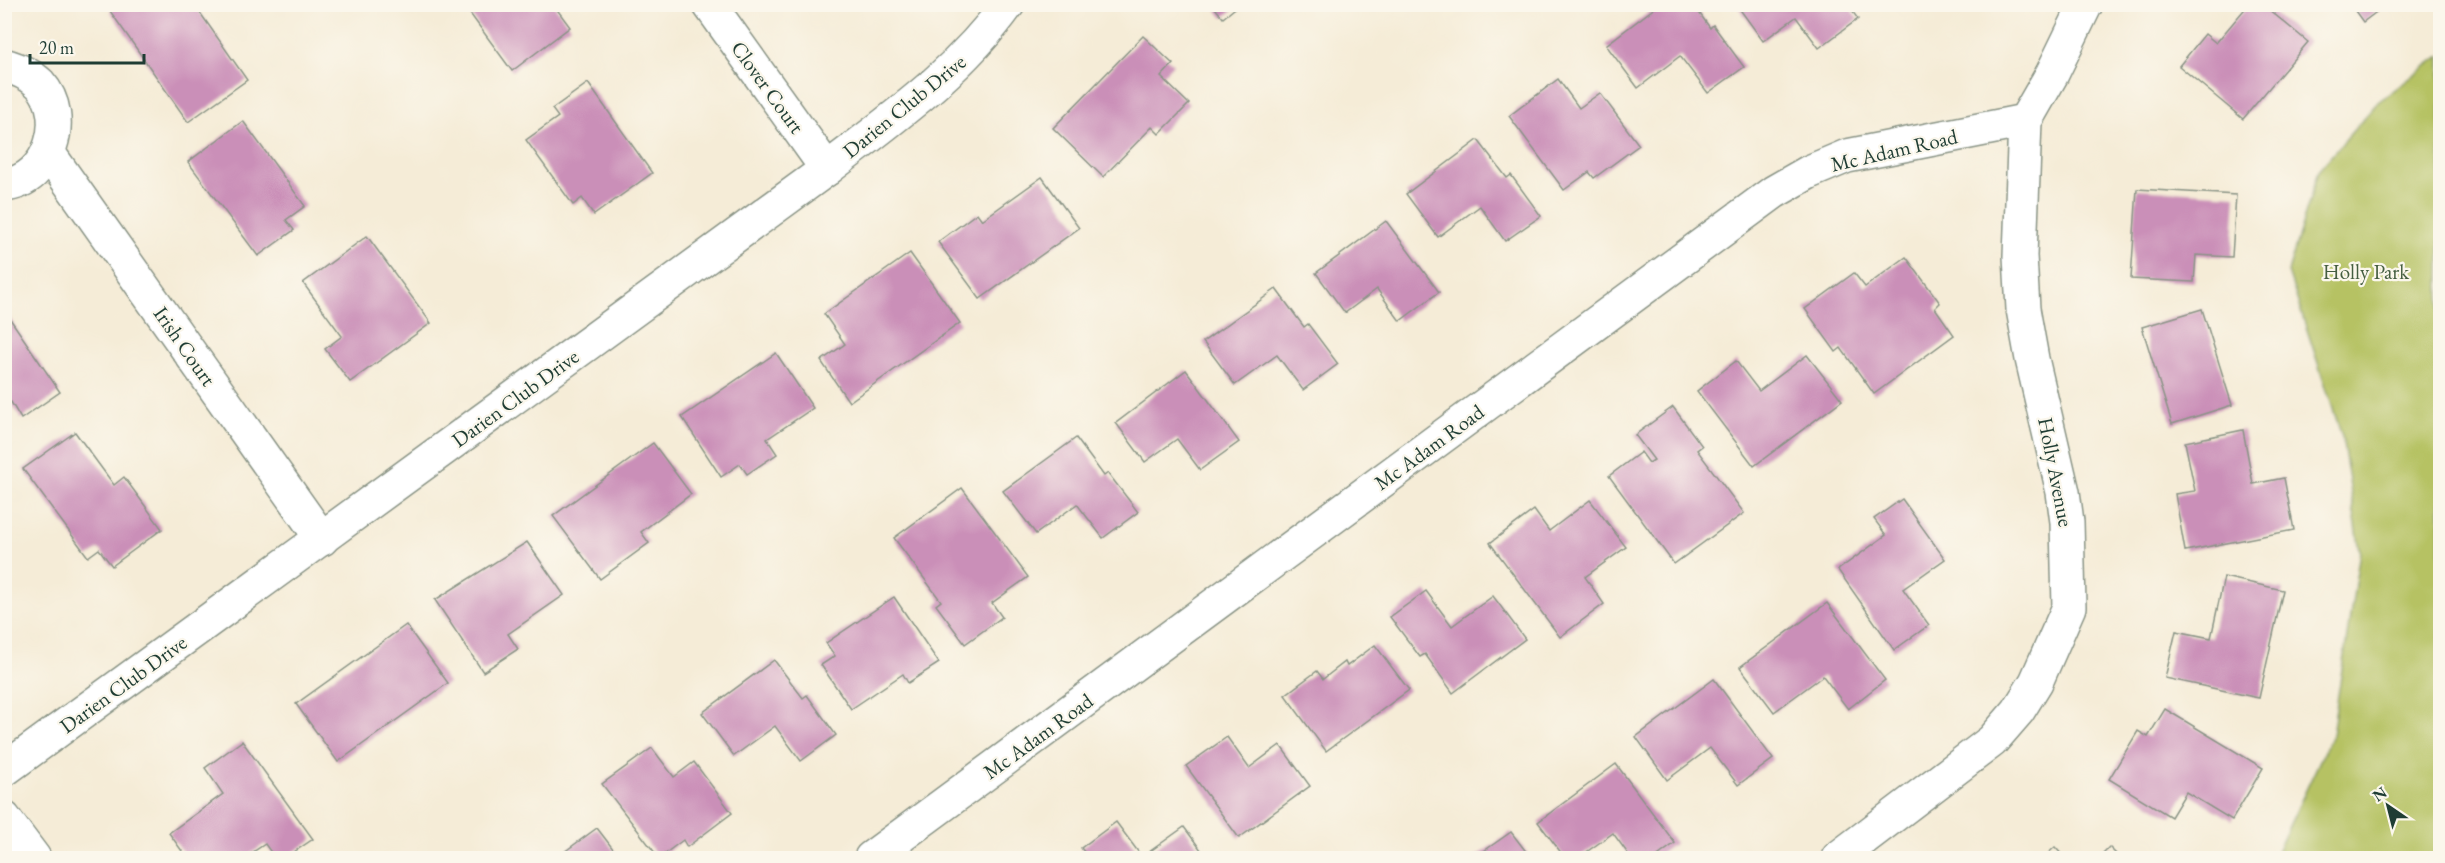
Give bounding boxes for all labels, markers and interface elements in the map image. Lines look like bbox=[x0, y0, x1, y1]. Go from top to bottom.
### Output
scale bar bbox=[30, 27, 144, 65]
street label: Clover Court bbox=[725, 35, 811, 139]
text: 20 m bbox=[39, 36, 74, 59]
street label: Darien Club Drive bbox=[837, 48, 971, 164]
street label: Mc Adam Road bbox=[1828, 122, 1960, 178]
park label: Holly Park bbox=[2323, 258, 2410, 285]
street label: Irish Court bbox=[148, 301, 222, 391]
street label: Darien Club Drive bbox=[446, 343, 584, 453]
street label: Mc Adam Road bbox=[1369, 398, 1490, 496]
street label: Holly Avenue bbox=[2032, 415, 2080, 529]
street label: Darien Club Drive bbox=[54, 629, 192, 739]
street label: Mc Adam Road bbox=[978, 687, 1099, 785]
north arrow bbox=[2358, 776, 2418, 836]
text: N bbox=[2368, 782, 2391, 806]

